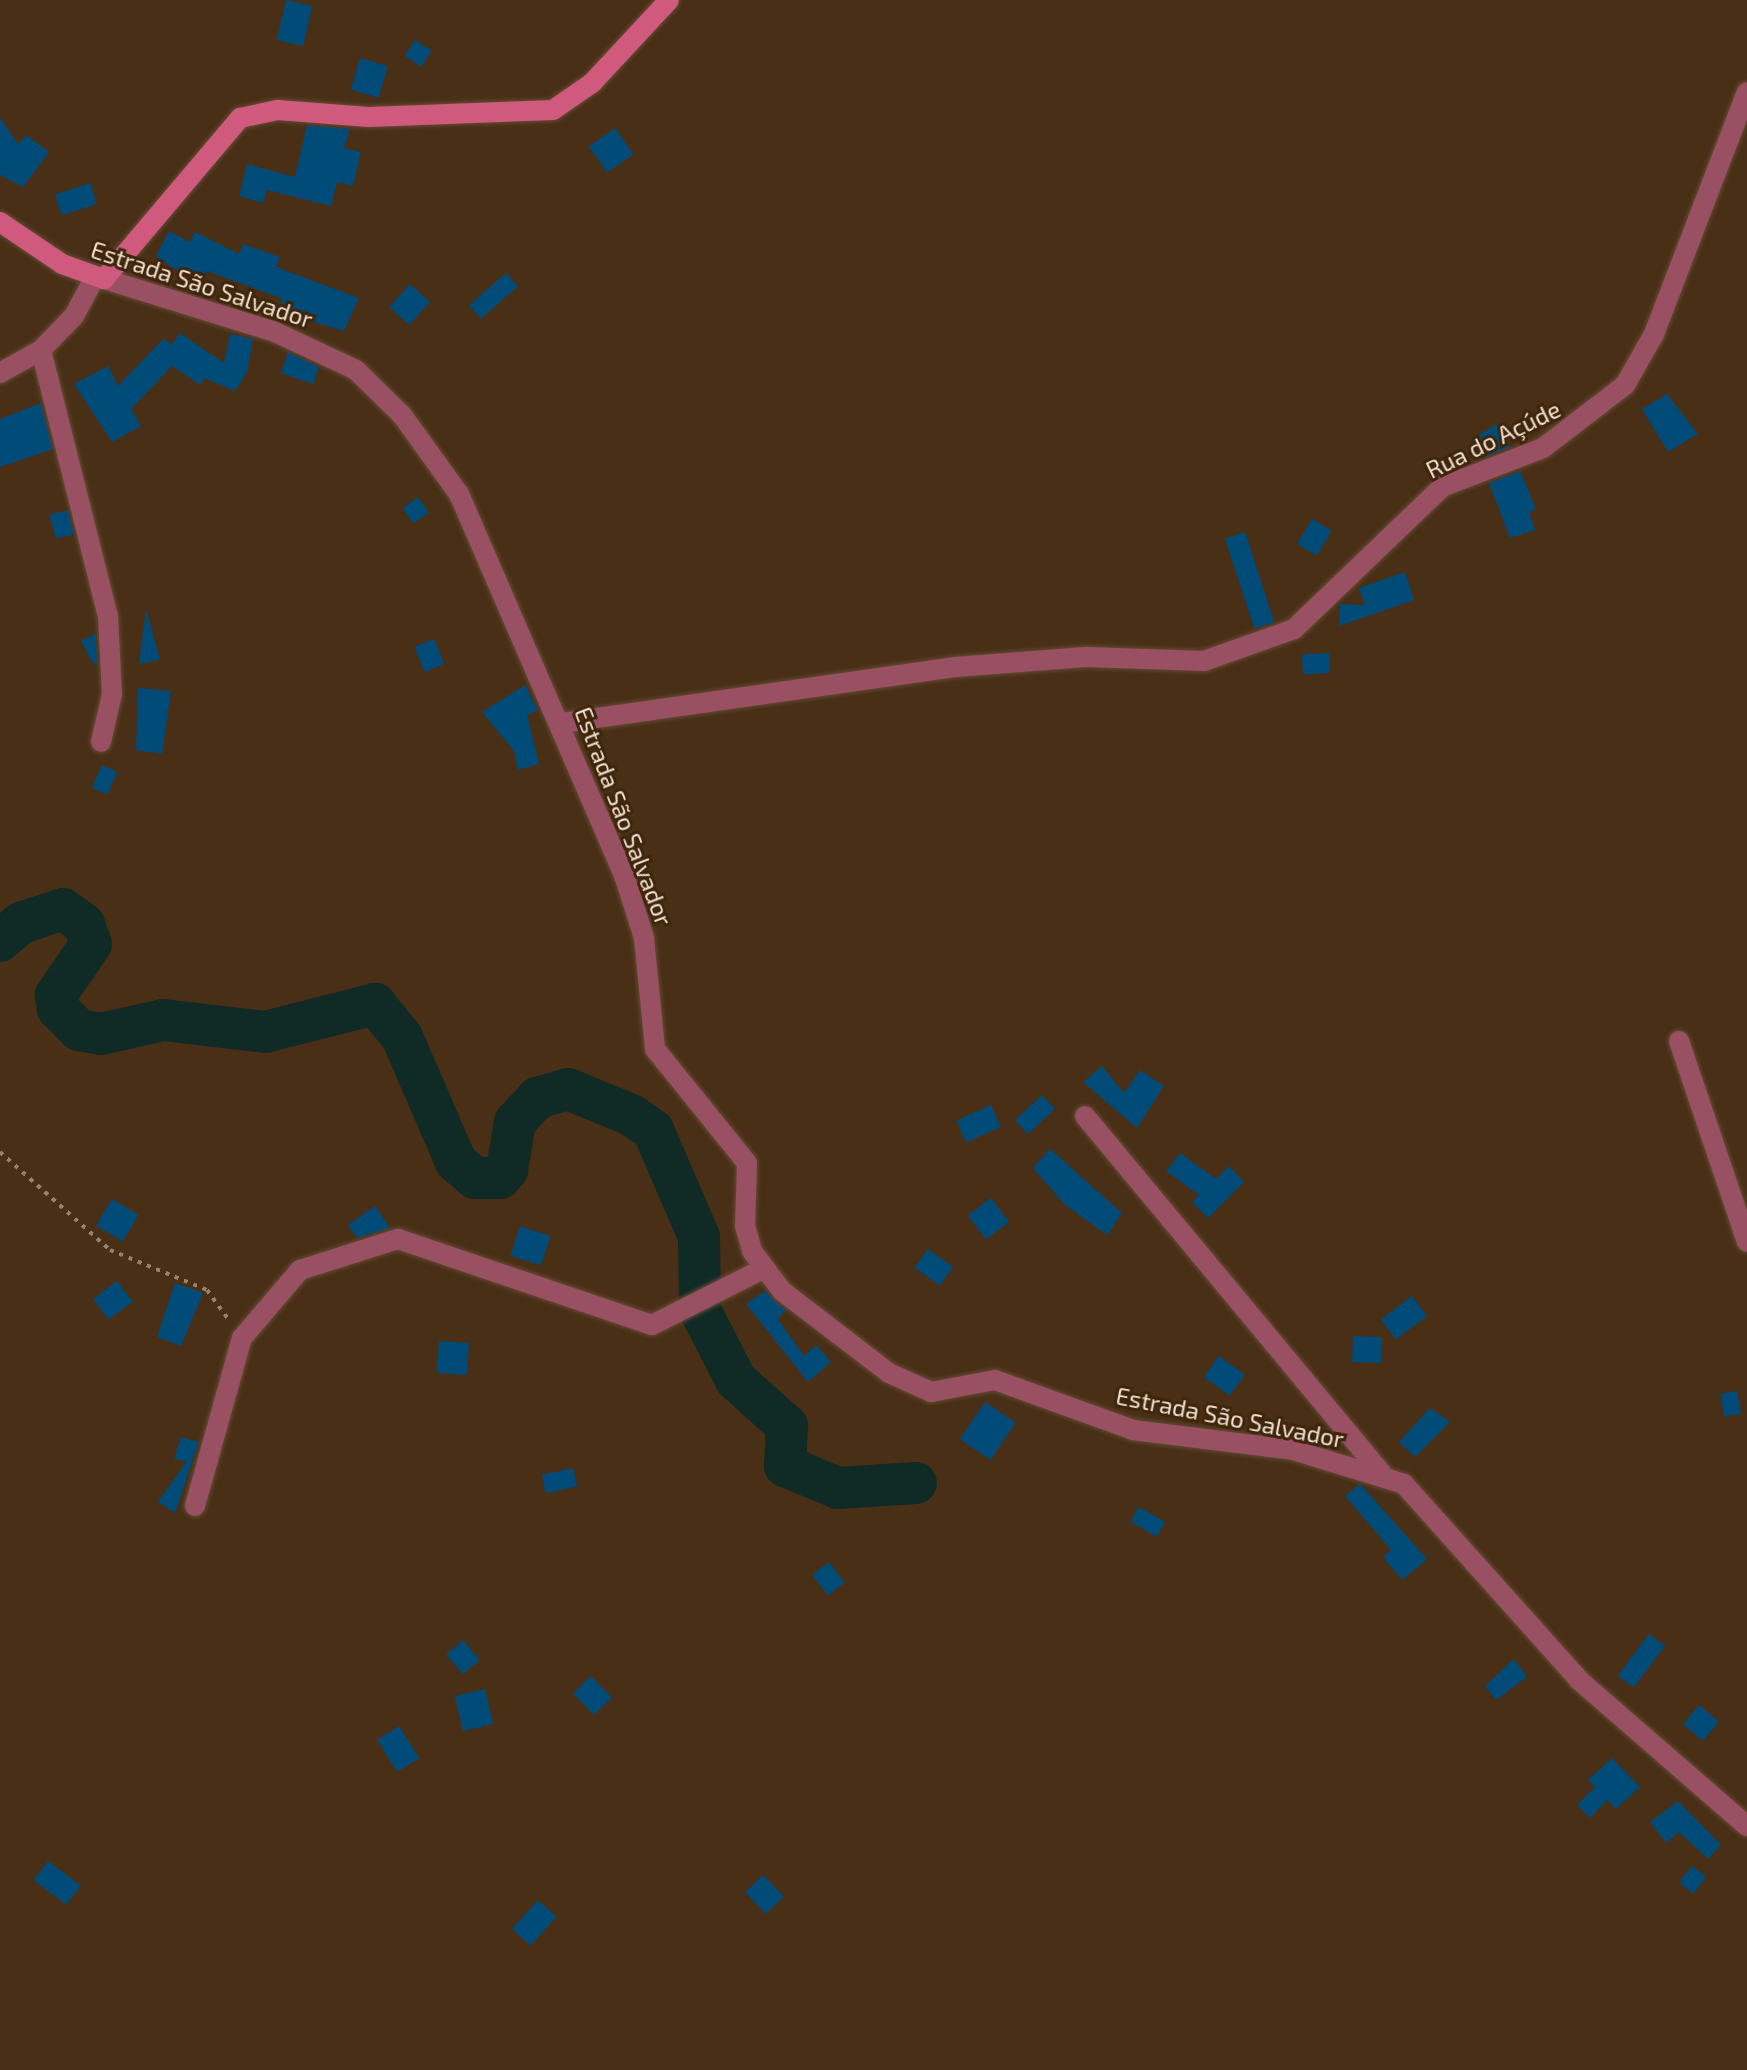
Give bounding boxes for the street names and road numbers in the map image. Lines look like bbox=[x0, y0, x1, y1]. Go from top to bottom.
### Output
street label: Estrada São Salvador bbox=[87, 235, 317, 333]
street label: Rua do Açúde bbox=[1421, 394, 1565, 484]
street label: Estrada São Salvador bbox=[569, 703, 679, 929]
street label: Estrada São Salvador bbox=[1114, 1381, 1346, 1453]

